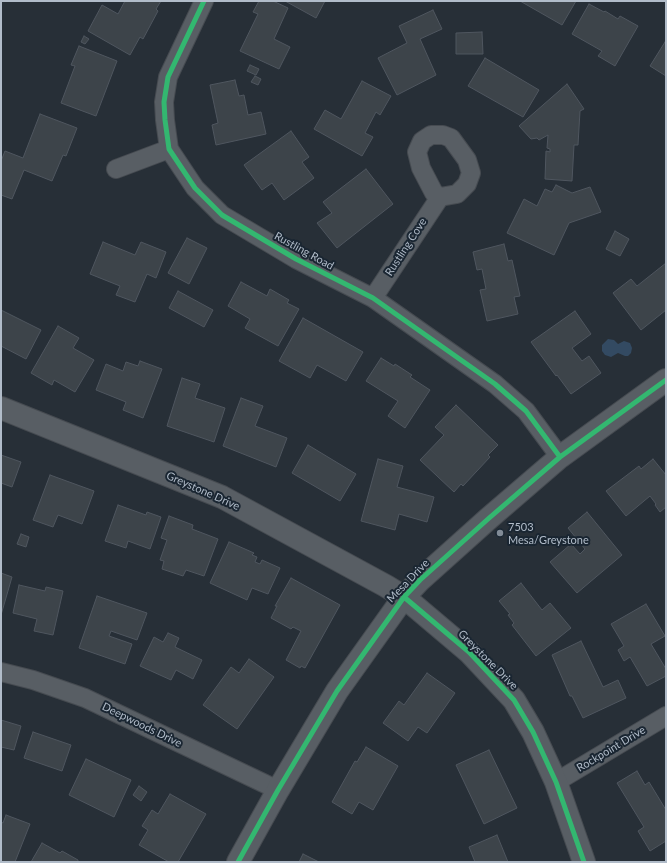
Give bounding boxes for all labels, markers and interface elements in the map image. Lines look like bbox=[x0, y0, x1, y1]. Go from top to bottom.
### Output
street label: Rustling Cove bbox=[382, 216, 430, 278]
street label: Rustling Road bbox=[272, 229, 336, 273]
street label: Greystone Drive bbox=[164, 469, 242, 513]
place label: 7503 Mesa/Greystone bbox=[508, 520, 589, 546]
marker: 7503 Mesa/Greystone bbox=[495, 528, 505, 538]
street label: Mesa Drive bbox=[384, 557, 432, 605]
street label: Greystone Drive bbox=[455, 627, 521, 693]
street label: Deepwoods Drive bbox=[100, 700, 184, 750]
street label: Rockpoint Drive bbox=[574, 723, 648, 775]

